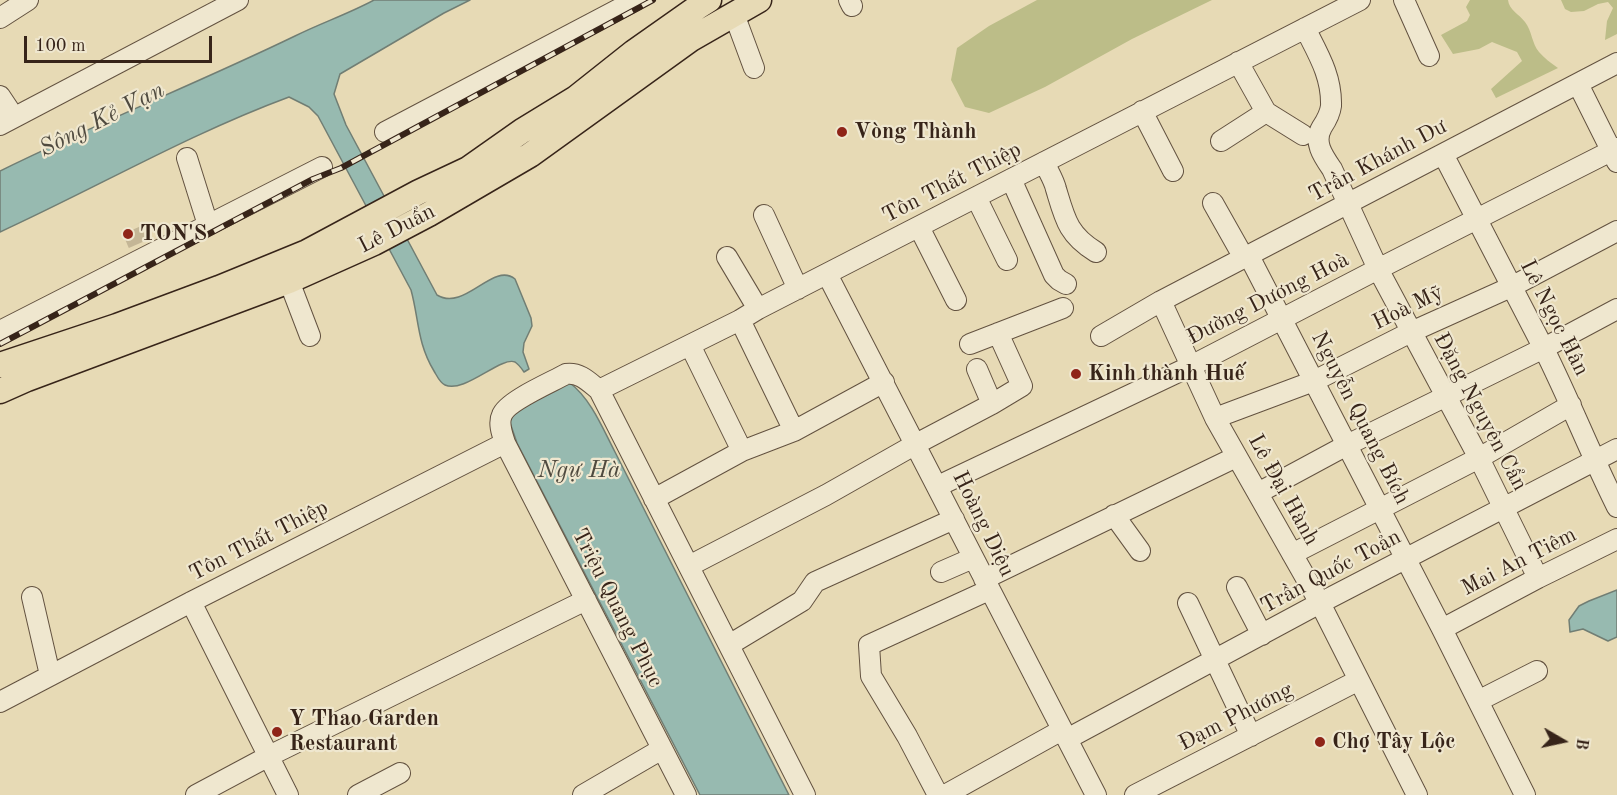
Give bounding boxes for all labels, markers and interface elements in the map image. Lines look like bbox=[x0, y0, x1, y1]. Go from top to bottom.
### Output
scale bar bbox=[27, 24, 214, 62]
text: 100 m bbox=[35, 37, 86, 55]
water label: Sông Kẻ Vạn bbox=[34, 76, 170, 164]
street label: Trần Khánh Dư bbox=[1305, 114, 1451, 208]
place label: Vòng Thành bbox=[854, 119, 976, 145]
marker: Vòng Thành bbox=[835, 125, 849, 139]
street label: Tôn Thất Thiệp bbox=[878, 137, 1026, 229]
street label: Lê Duẩn bbox=[354, 198, 440, 260]
place label: TON'S bbox=[140, 221, 207, 247]
marker: TON'S bbox=[121, 227, 135, 241]
street label: Đường Dương Hoà bbox=[1183, 247, 1353, 351]
street label: Lê Ngọc Hân bbox=[1514, 256, 1594, 380]
street label: Hoà Mỹ bbox=[1368, 280, 1448, 336]
street label: Nguyễn Quang Bích bbox=[1305, 327, 1415, 509]
street label: Đặng Nguyên Cẩn bbox=[1427, 328, 1533, 496]
place label: Kinh thành Huế bbox=[1088, 361, 1245, 387]
marker: Kinh thành Huế bbox=[1069, 367, 1083, 381]
street label: Lê Đại Hành bbox=[1242, 430, 1324, 550]
water label: Ngự Hà bbox=[538, 457, 620, 485]
street label: Hoàng Diệu bbox=[946, 467, 1020, 581]
street label: Tôn Thất Thiệp bbox=[185, 495, 333, 587]
street label: Mai An Tiêm bbox=[1457, 522, 1581, 602]
street label: Triệu Quang Phục bbox=[566, 524, 668, 692]
street label: Trần Quốc Toản bbox=[1256, 524, 1406, 620]
street label: Đạm Phương bbox=[1174, 677, 1298, 757]
place label: Y Thao Garden Restaurant bbox=[289, 706, 439, 758]
north arrow bbox=[1533, 711, 1593, 771]
marker: Y Thao Garden Restaurant bbox=[270, 725, 284, 739]
place label: Chợ Tây Lộc bbox=[1332, 729, 1456, 755]
marker: Chợ Tây Lộc bbox=[1313, 735, 1327, 749]
text: B bbox=[1572, 737, 1590, 751]

